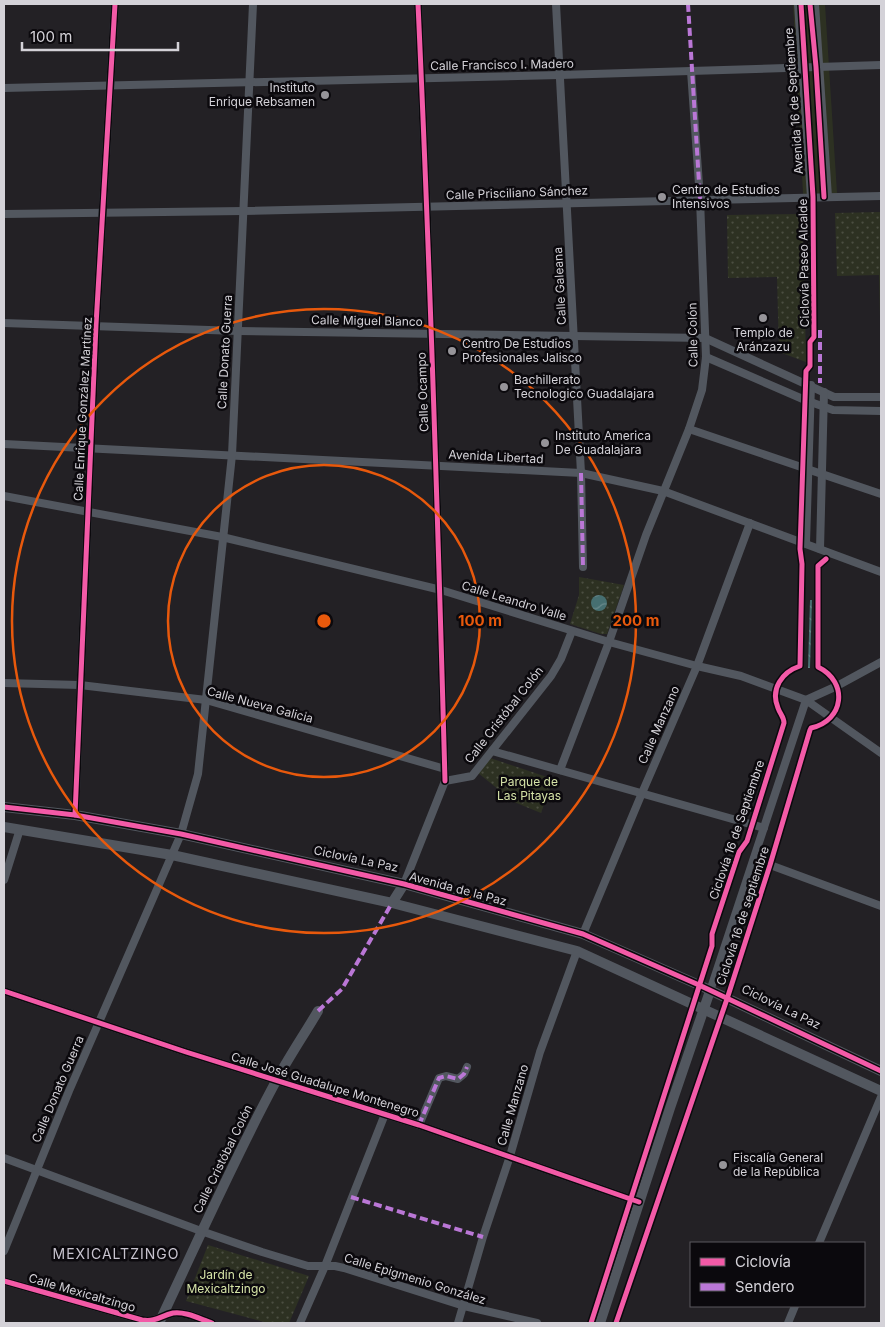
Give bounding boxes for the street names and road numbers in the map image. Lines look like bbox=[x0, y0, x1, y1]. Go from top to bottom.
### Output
street label: Avenida 16 de Septiembre bbox=[781, 27, 806, 175]
street label: Calle Francisco I. Madero bbox=[430, 56, 574, 73]
street label: Calle Prisciliano Sánchez bbox=[446, 183, 588, 202]
street label: Ciclovía Paseo Alcalde bbox=[795, 199, 812, 327]
street label: Calle Galeana bbox=[550, 247, 569, 325]
street label: Calle Donato Guerra bbox=[214, 294, 235, 410]
street label: Calle Colón bbox=[684, 302, 701, 368]
street label: Calle Miguel Blanco bbox=[311, 312, 423, 329]
street label: Calle Enrique González Martínez bbox=[70, 317, 95, 501]
street label: Calle Ocampo bbox=[414, 352, 431, 432]
street label: Avenida Libertad bbox=[448, 447, 544, 466]
street label: Calle Leandro Valle bbox=[460, 577, 568, 624]
street label: Calle Cristóbal Colón bbox=[461, 663, 546, 766]
street label: Calle Nueva Galicia bbox=[205, 683, 315, 726]
street label: Calle Manzano bbox=[635, 683, 682, 766]
street label: Ciclovía 16 de Septiembre bbox=[706, 758, 767, 902]
street label: Ciclovía La Paz bbox=[312, 842, 400, 875]
street label: Ciclovía 16 de septiembre bbox=[713, 844, 772, 987]
street label: Avenida de la Paz bbox=[408, 868, 508, 909]
street label: Ciclovía La Paz bbox=[739, 981, 823, 1032]
street label: Calle Donato Guerra bbox=[28, 1033, 87, 1145]
street label: Calle José Guadalupe Montenegro bbox=[229, 1049, 421, 1120]
street label: Calle Manzano bbox=[494, 1062, 531, 1147]
street label: Calle Cristóbal Colón bbox=[190, 1102, 255, 1216]
street label: Calle Epigmenio González bbox=[342, 1250, 488, 1307]
street label: Calle Mexicaltzingo bbox=[27, 1270, 137, 1315]

